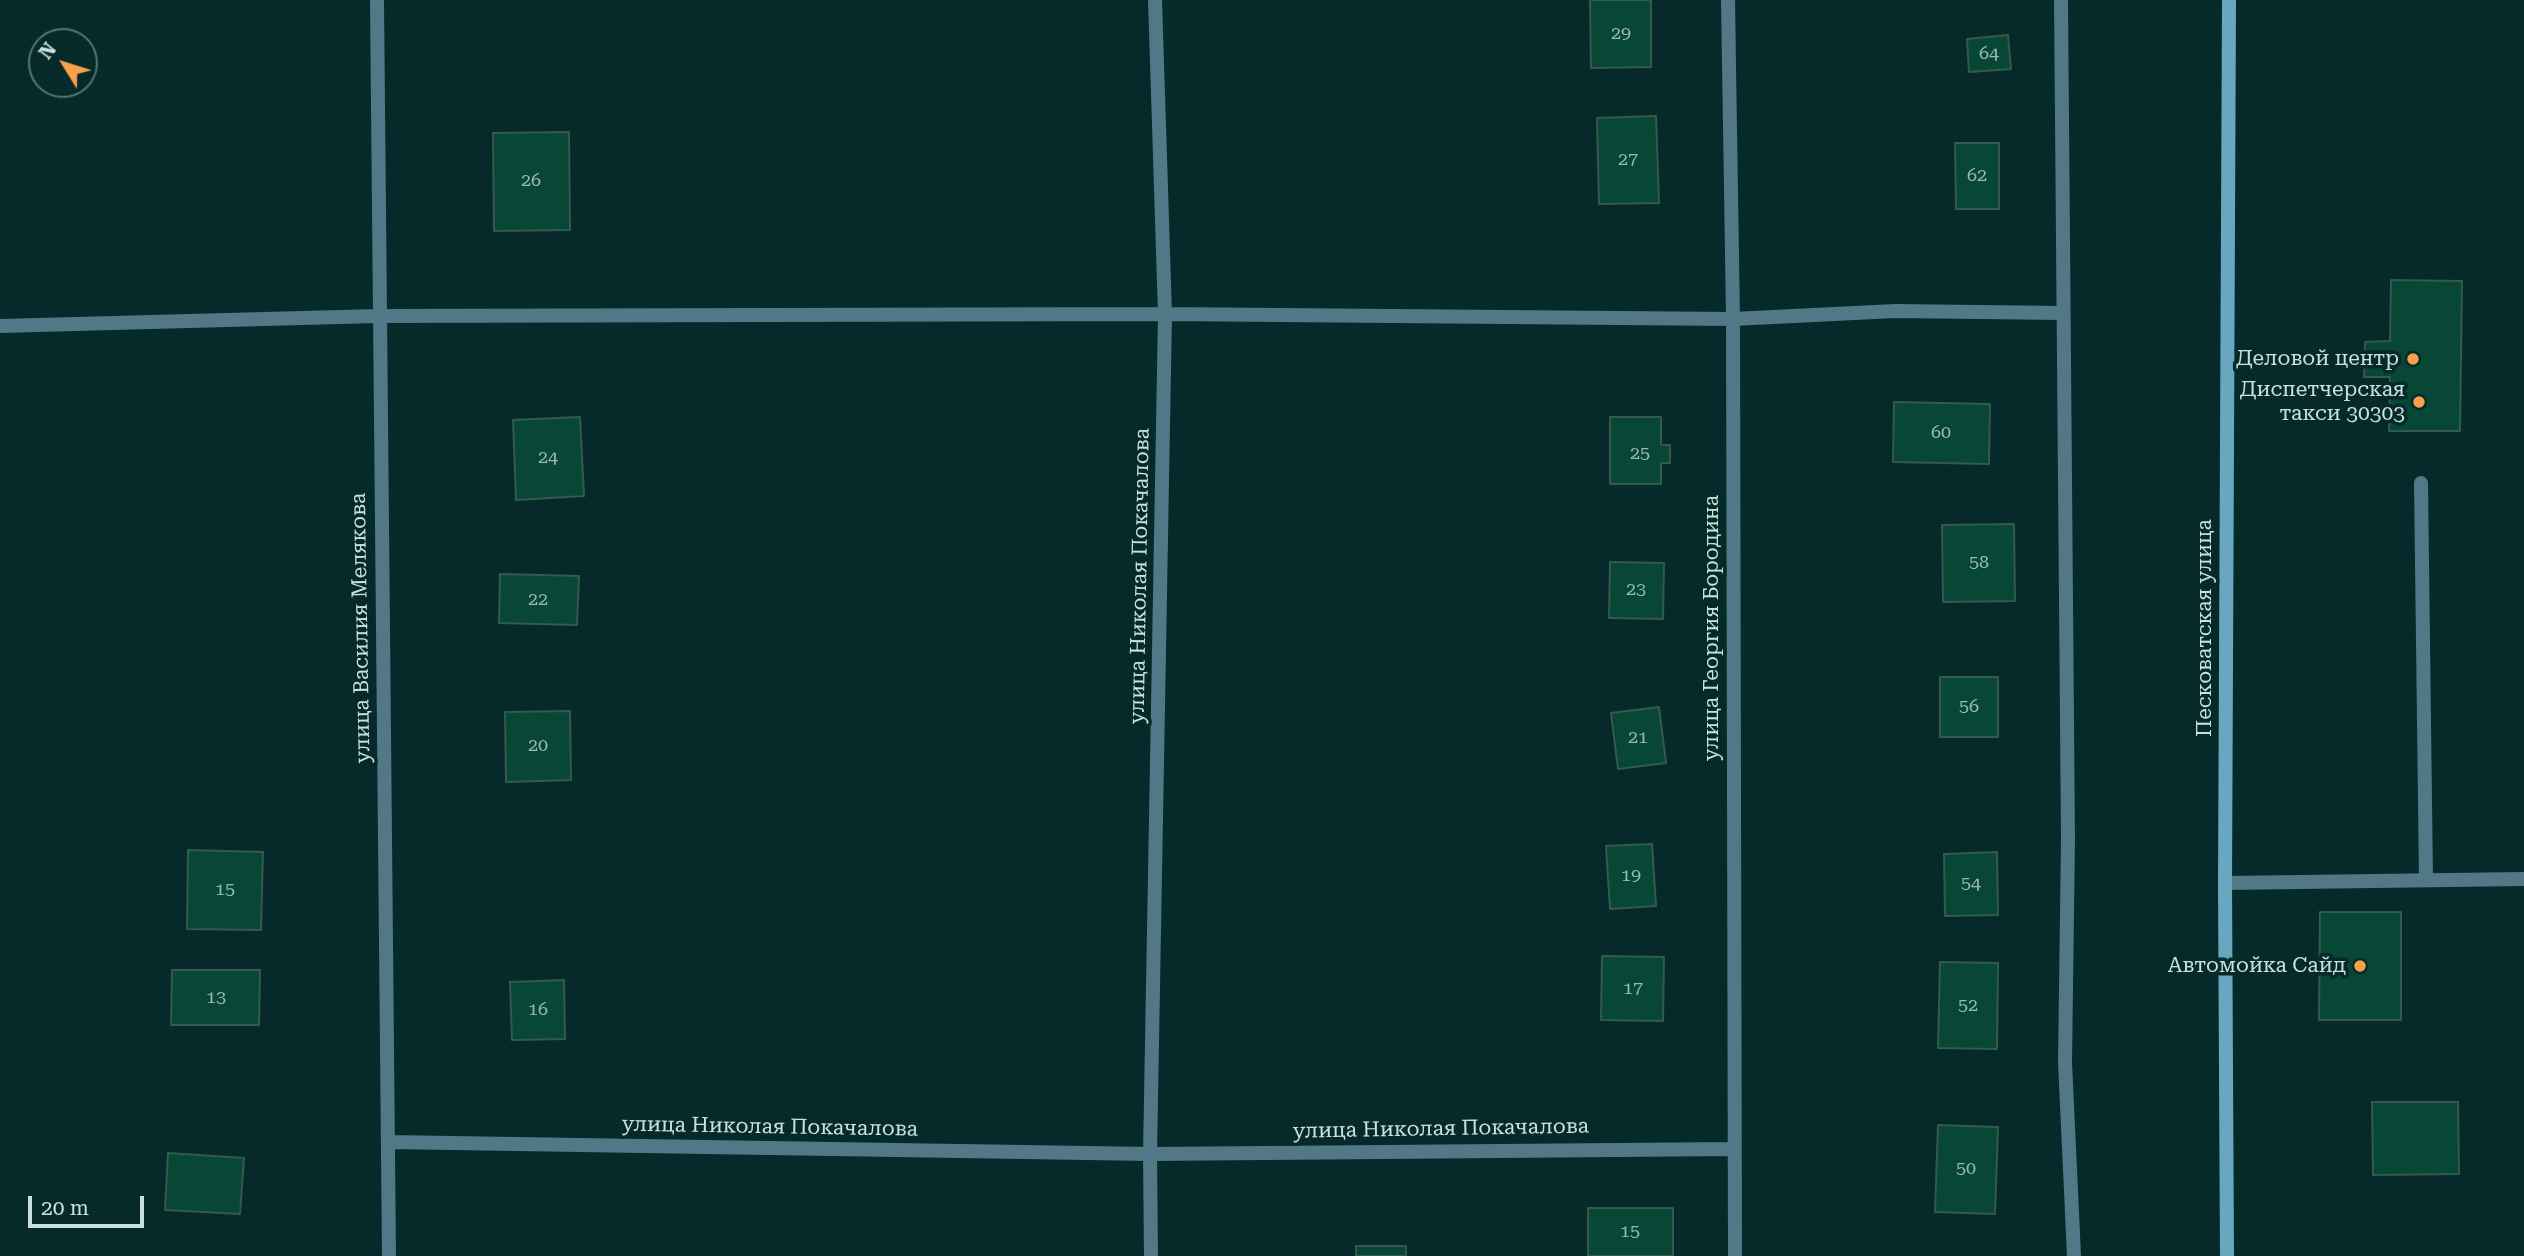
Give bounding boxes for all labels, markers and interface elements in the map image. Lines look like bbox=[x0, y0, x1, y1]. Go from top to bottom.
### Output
house number: 29 bbox=[1611, 23, 1631, 45]
north arrow bbox=[28, 28, 98, 98]
text: N bbox=[34, 38, 61, 64]
house number: 64 bbox=[1979, 43, 1999, 65]
house number: 27 bbox=[1618, 149, 1638, 171]
house number: 62 bbox=[1967, 165, 1987, 187]
house number: 26 bbox=[521, 170, 541, 192]
place label: Деловой центр bbox=[2236, 346, 2399, 372]
marker: Деловой центр bbox=[2405, 351, 2421, 367]
place label: Диспетчерская такси 30303 bbox=[2240, 377, 2405, 427]
marker: Диспетчерская такси 30303 bbox=[2411, 394, 2427, 410]
house number: 60 bbox=[1931, 422, 1951, 444]
street label: улица Николая Покачалова bbox=[1125, 428, 1155, 724]
house number: 25 bbox=[1630, 443, 1650, 465]
house number: 24 bbox=[538, 447, 558, 469]
street label: улица Василия Мелякова bbox=[346, 492, 376, 764]
street label: улица Георгия Бородина bbox=[1699, 495, 1725, 761]
street label: Песковатская улица bbox=[2192, 519, 2218, 737]
house number: 58 bbox=[1969, 552, 1989, 574]
house number: 23 bbox=[1626, 579, 1646, 601]
house number: 22 bbox=[528, 589, 548, 611]
house number: 56 bbox=[1959, 696, 1979, 718]
house number: 21 bbox=[1628, 727, 1648, 749]
house number: 20 bbox=[528, 735, 548, 757]
house number: 19 bbox=[1621, 865, 1641, 887]
house number: 54 bbox=[1961, 873, 1981, 895]
house number: 15 bbox=[215, 879, 235, 901]
place label: Автомойка Сайд bbox=[2168, 953, 2346, 979]
marker: Автомойка Сайд bbox=[2352, 958, 2368, 974]
house number: 17 bbox=[1623, 978, 1643, 1000]
house number: 13 bbox=[206, 987, 226, 1009]
house number: 52 bbox=[1958, 995, 1978, 1017]
house number: 16 bbox=[528, 999, 548, 1021]
street label: улица Николая Покачалова bbox=[622, 1112, 918, 1142]
street label: улица Николая Покачалова bbox=[1293, 1114, 1589, 1144]
house number: 50 bbox=[1956, 1158, 1976, 1180]
scale bar bbox=[32, 1182, 147, 1226]
text: 20 m bbox=[41, 1196, 89, 1220]
house number: 15 bbox=[1620, 1221, 1640, 1243]

